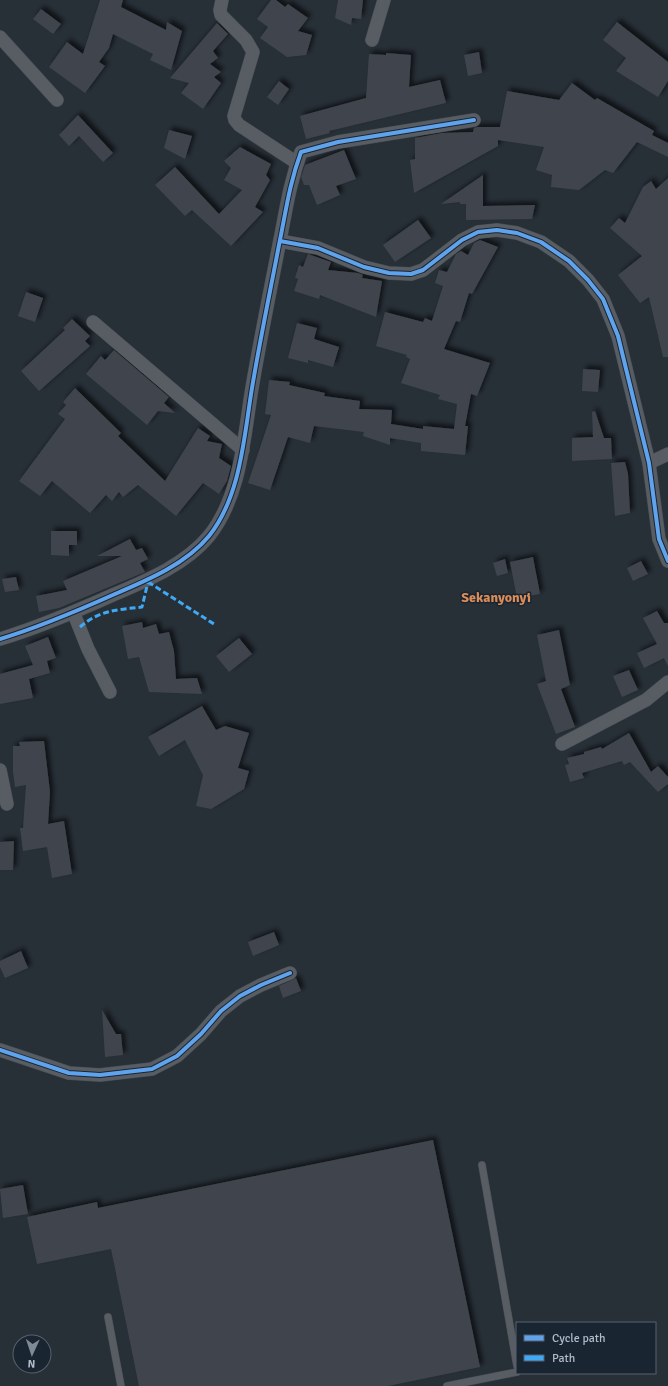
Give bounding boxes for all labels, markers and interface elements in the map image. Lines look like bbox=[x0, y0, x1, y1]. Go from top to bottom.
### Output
district label: Sekanyonyi bbox=[461, 589, 531, 606]
legend bbox=[516, 1322, 656, 1374]
text: Cycle path bbox=[552, 1331, 605, 1346]
north arrow bbox=[12, 1334, 52, 1374]
text: Path bbox=[552, 1351, 575, 1366]
text: N bbox=[27, 1357, 36, 1370]

